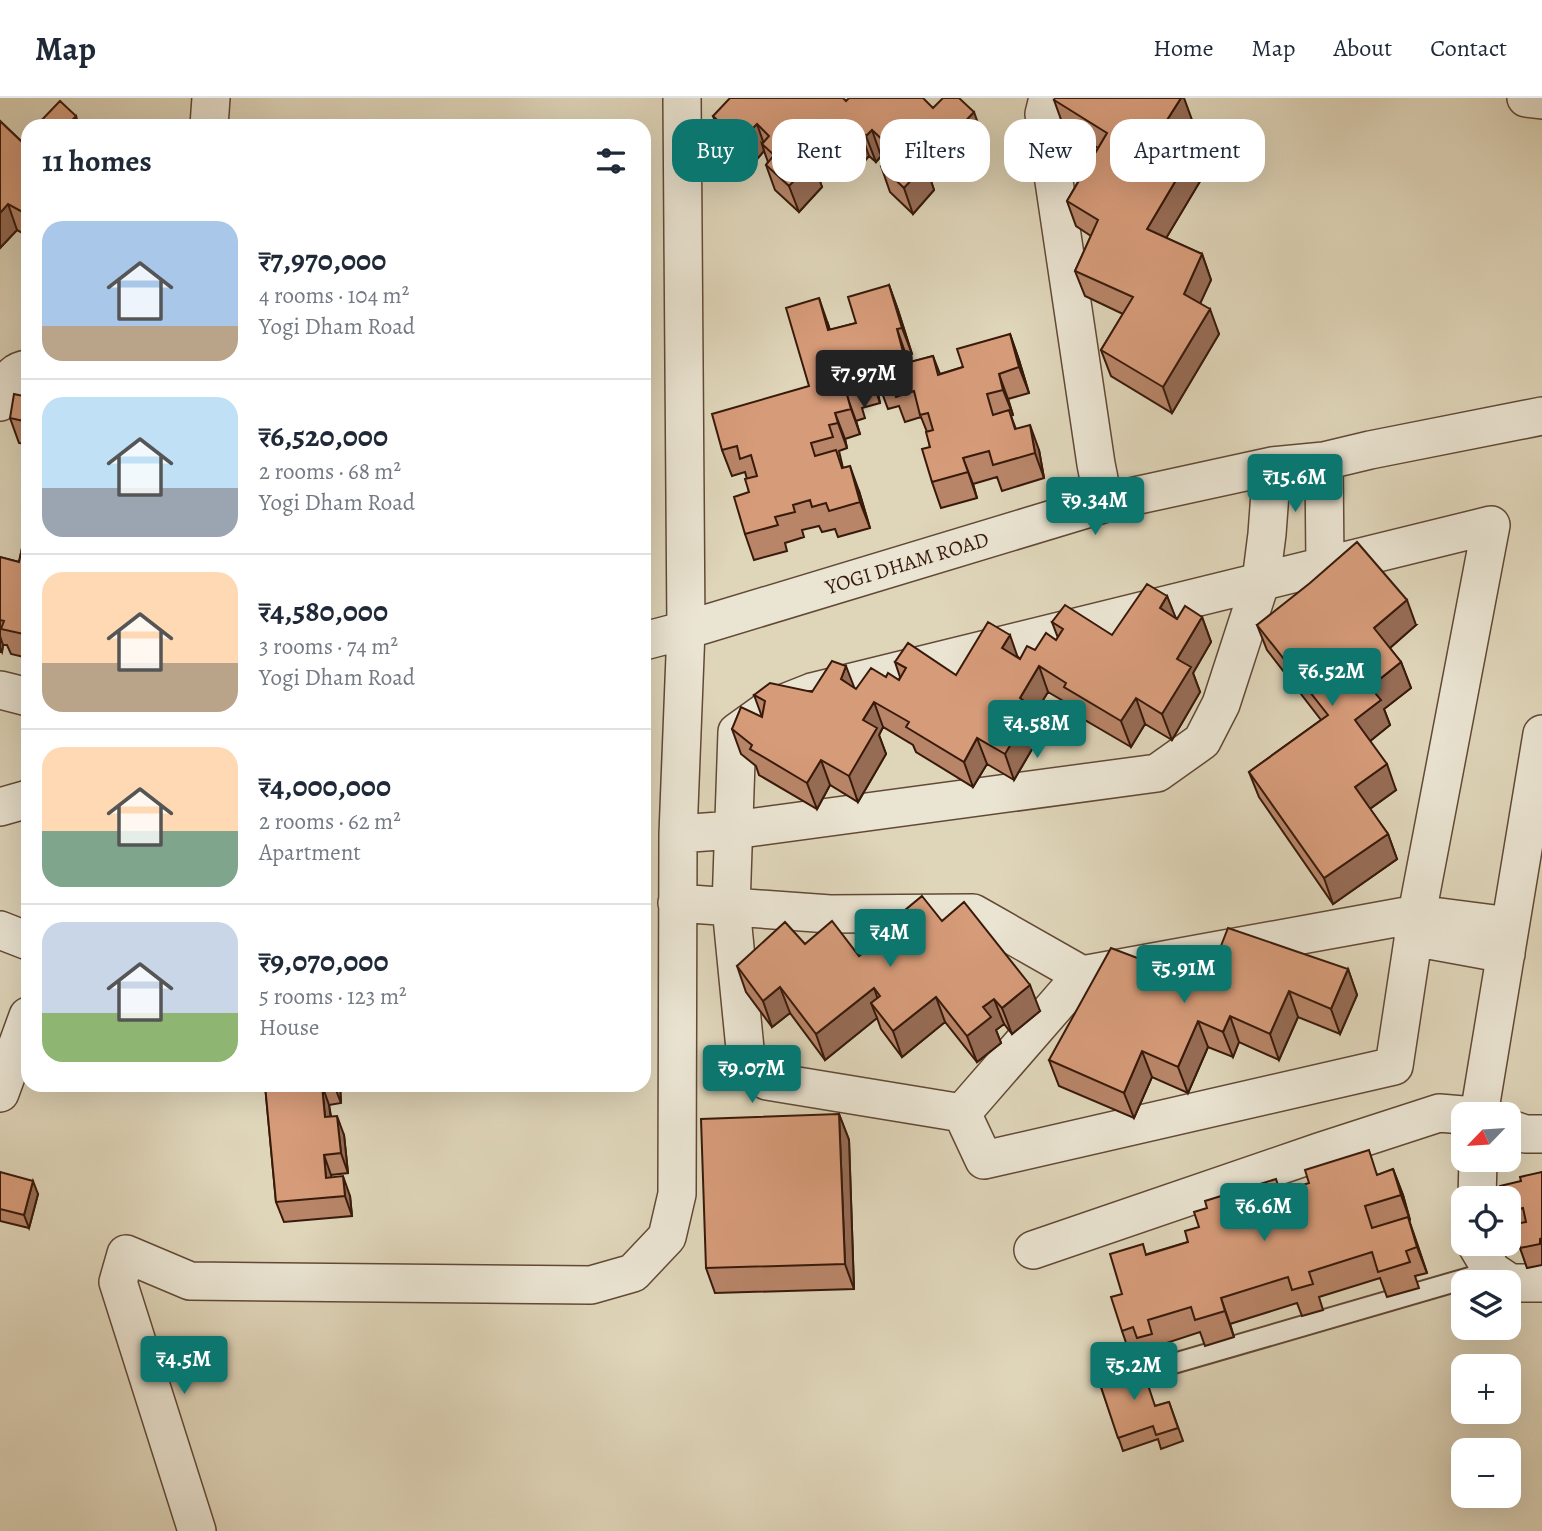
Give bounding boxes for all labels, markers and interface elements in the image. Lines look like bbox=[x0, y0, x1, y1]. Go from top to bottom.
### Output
text: Map bbox=[35, 26, 96, 71]
text: Home bbox=[1153, 32, 1214, 64]
text: Map bbox=[1252, 32, 1296, 64]
text: About bbox=[1334, 32, 1392, 64]
text: Contact bbox=[1430, 32, 1507, 64]
chip: Buy bbox=[672, 119, 758, 182]
chip: Rent bbox=[772, 119, 866, 182]
chip: Filters bbox=[880, 119, 990, 182]
chip: New bbox=[1004, 119, 1096, 182]
chip: Apartment bbox=[1110, 119, 1265, 182]
text: 11 homes bbox=[42, 141, 152, 181]
icon: filters bbox=[592, 142, 630, 180]
text: ₹7,970,000 bbox=[259, 240, 386, 280]
icon: home bbox=[98, 249, 182, 333]
text: 4 rooms · 104 m² bbox=[259, 280, 409, 311]
text: Yogi Dham Road bbox=[259, 311, 415, 342]
pin: ₹7.97M bbox=[807, 350, 921, 410]
text: ₹7.97M bbox=[832, 357, 896, 388]
text: ₹6,520,000 bbox=[259, 416, 388, 456]
icon: home bbox=[98, 425, 182, 509]
pin: ₹15.6M bbox=[1238, 454, 1352, 514]
text: 2 rooms · 68 m² bbox=[259, 456, 401, 487]
text: ₹15.6M bbox=[1263, 461, 1327, 492]
pin: ₹9.34M bbox=[1038, 478, 1152, 537]
text: ₹9.34M bbox=[1062, 484, 1128, 515]
text: Yogi Dham Road bbox=[259, 487, 415, 518]
street label: YOGI DHAM ROAD bbox=[821, 525, 992, 601]
text: ₹4,580,000 bbox=[259, 591, 388, 631]
icon: home bbox=[98, 600, 182, 684]
text: 3 rooms · 74 m² bbox=[259, 631, 398, 662]
pin: ₹6.52M bbox=[1275, 648, 1389, 708]
text: ₹6.52M bbox=[1299, 655, 1365, 686]
text: Yogi Dham Road bbox=[259, 662, 415, 693]
pin: ₹4.58M bbox=[980, 700, 1094, 760]
text: ₹4.58M bbox=[1004, 707, 1070, 738]
text: ₹4,000,000 bbox=[259, 766, 391, 806]
icon: home bbox=[98, 775, 182, 859]
text: 2 rooms · 62 m² bbox=[259, 806, 401, 837]
text: Apartment bbox=[259, 837, 361, 868]
pin: ₹4M bbox=[856, 910, 924, 969]
text: ₹4M bbox=[871, 916, 909, 947]
text: ₹9,070,000 bbox=[259, 941, 389, 981]
pin: ₹5.91M bbox=[1127, 946, 1241, 1005]
icon: home bbox=[98, 950, 182, 1034]
text: ₹5.91M bbox=[1153, 952, 1215, 983]
text: 5 rooms · 123 m² bbox=[259, 981, 407, 1012]
text: House bbox=[259, 1012, 319, 1043]
pin: ₹9.07M bbox=[695, 1046, 809, 1105]
text: ₹9.07M bbox=[719, 1052, 785, 1083]
north arrow bbox=[1451, 1102, 1521, 1172]
map controls bbox=[1451, 1102, 1521, 1508]
pin: ₹6.6M bbox=[1215, 1184, 1313, 1243]
button: locate bbox=[1451, 1186, 1521, 1256]
text: ₹6.6M bbox=[1236, 1190, 1292, 1221]
button: layers bbox=[1451, 1270, 1521, 1340]
pin: ₹4.5M bbox=[135, 1336, 233, 1396]
pin: ₹5.2M bbox=[1085, 1342, 1183, 1402]
text: ₹4.5M bbox=[157, 1343, 211, 1374]
text: ₹5.2M bbox=[1106, 1349, 1162, 1380]
button: + bbox=[1451, 1354, 1521, 1424]
button: − bbox=[1451, 1438, 1521, 1508]

